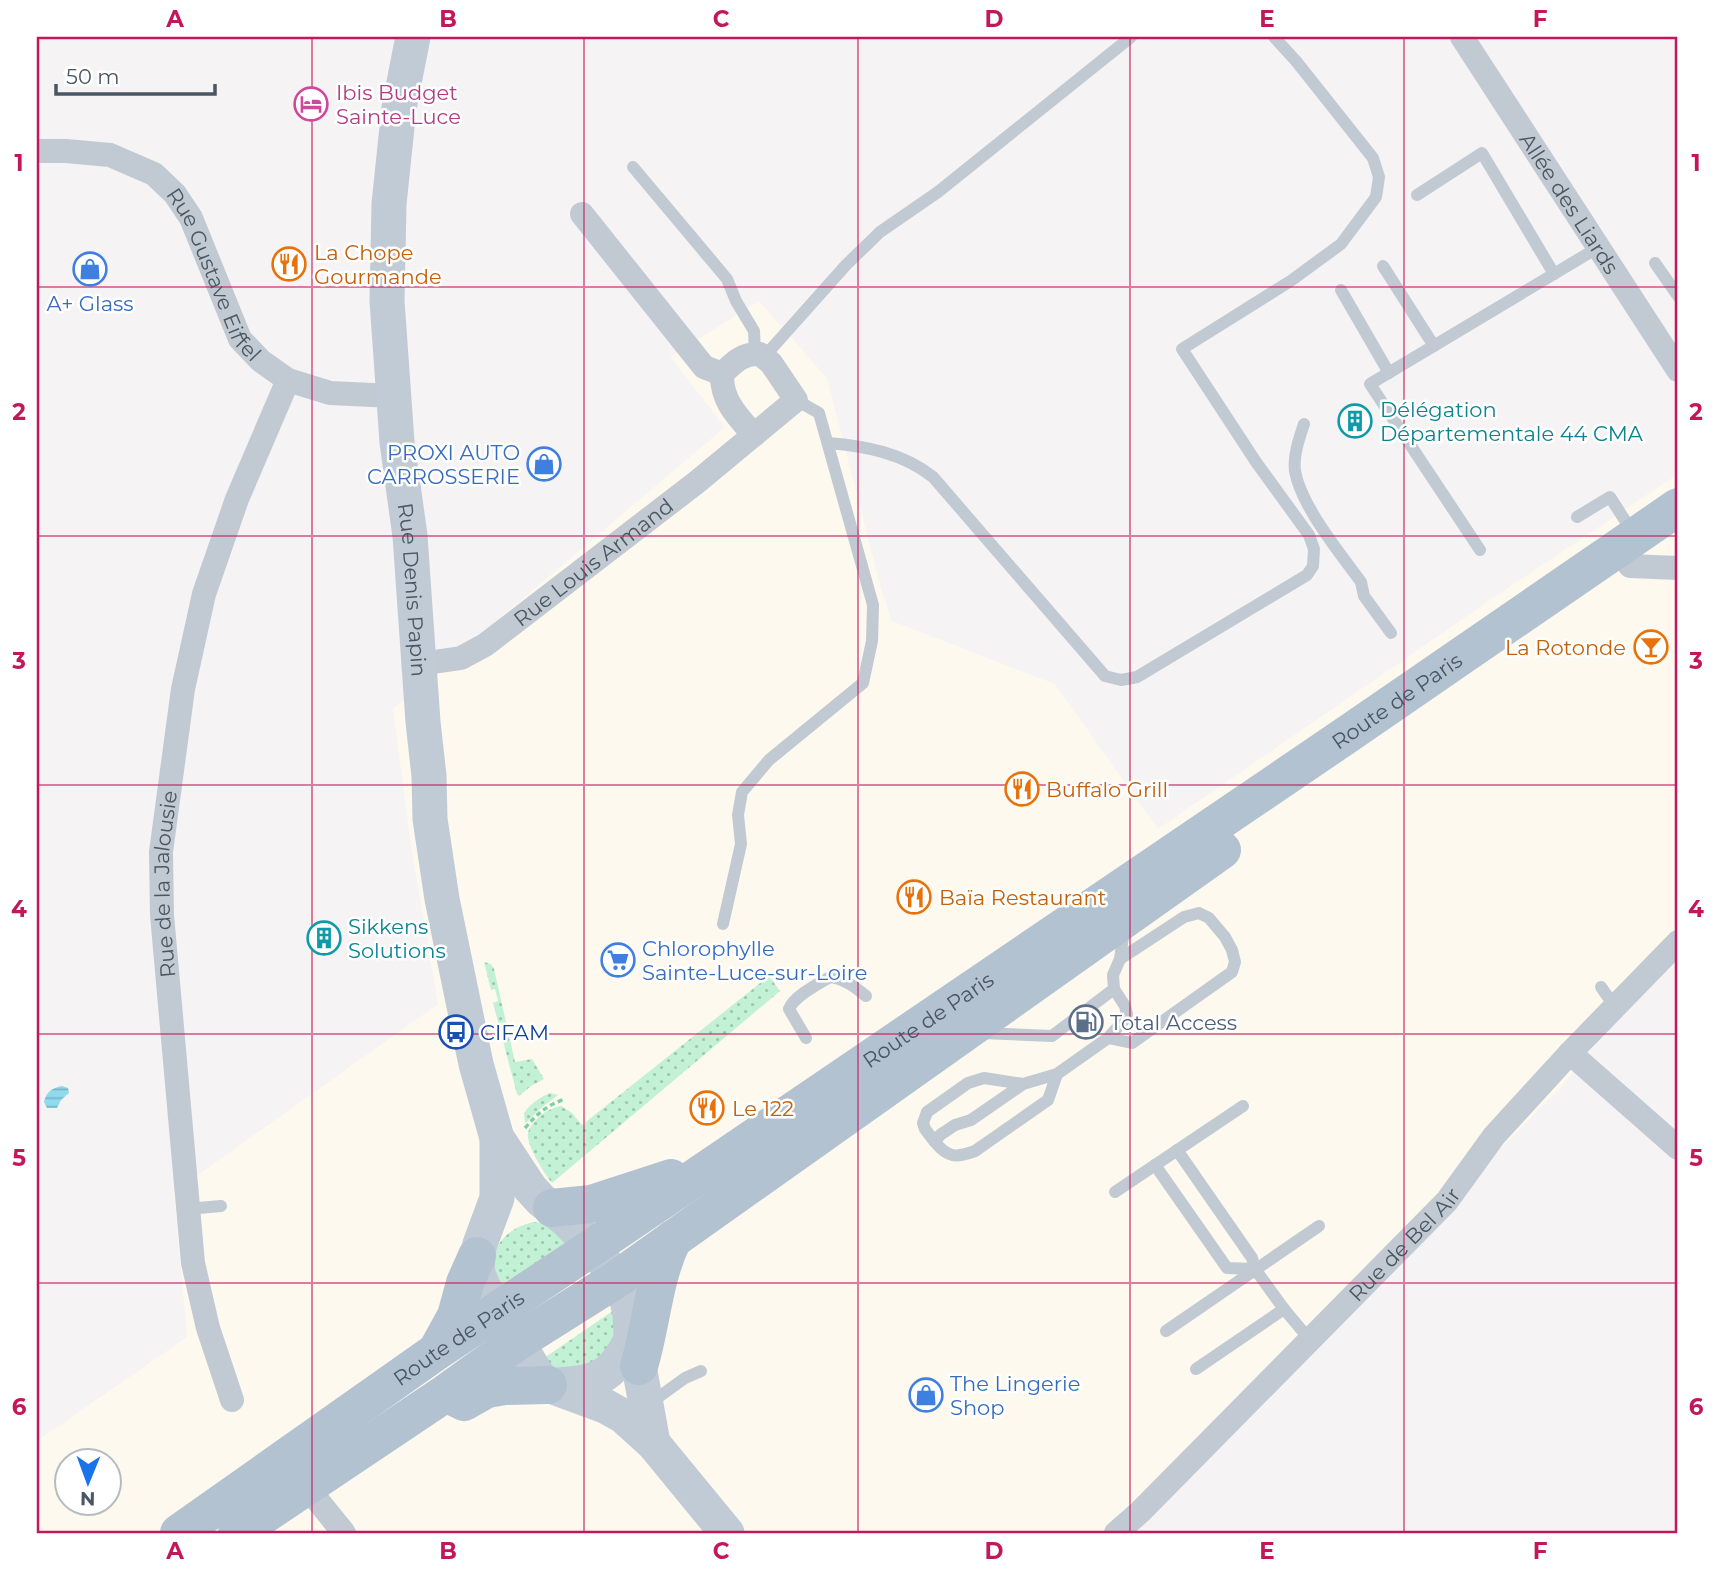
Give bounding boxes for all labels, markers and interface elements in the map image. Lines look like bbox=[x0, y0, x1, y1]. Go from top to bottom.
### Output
text: A bbox=[165, 5, 184, 33]
text: B bbox=[439, 5, 457, 33]
text: C bbox=[713, 5, 730, 33]
text: D bbox=[985, 5, 1004, 33]
text: E bbox=[1259, 5, 1275, 33]
text: F bbox=[1533, 5, 1548, 33]
scale bar bbox=[56, 52, 215, 96]
text: 50 m bbox=[66, 64, 120, 89]
place label: Ibis Budget Sainte-Luce bbox=[336, 80, 461, 129]
hotel icon: Ibis Budget Sainte-Luce bbox=[292, 85, 330, 123]
street label: Allée des Liards bbox=[1515, 128, 1625, 278]
text: 1 bbox=[14, 149, 24, 177]
text: 1 bbox=[1691, 149, 1701, 177]
street label: Rue Gustave Eiffel bbox=[162, 183, 267, 366]
place label: La Chope Gourmande bbox=[314, 240, 442, 289]
restaurant icon: La Chope Gourmande bbox=[270, 245, 308, 283]
shop icon: A+ Glass bbox=[71, 250, 109, 288]
place label: A+ Glass bbox=[46, 291, 134, 316]
place label: Délégation Départementale 44 CMA bbox=[1380, 397, 1644, 446]
text: 2 bbox=[12, 398, 26, 426]
text: 2 bbox=[1689, 398, 1703, 426]
building icon: Délégation Départementale 44 CMA bbox=[1336, 402, 1374, 440]
place label: PROXI AUTO CARROSSERIE bbox=[367, 440, 520, 489]
shop icon: PROXI AUTO CARROSSERIE bbox=[525, 445, 563, 483]
street label: Rue Louis Armand bbox=[508, 493, 678, 631]
street label: Rue Denis Papin bbox=[393, 501, 432, 678]
bar icon: La Rotonde bbox=[1632, 628, 1670, 666]
place label: La Rotonde bbox=[1505, 635, 1626, 660]
text: 3 bbox=[11, 647, 26, 675]
street label: Route de Paris bbox=[1327, 647, 1467, 754]
text: 3 bbox=[1688, 647, 1703, 675]
restaurant icon: Buffalo Grill bbox=[1003, 770, 1041, 808]
place label: Buffalo Grill bbox=[1046, 777, 1168, 802]
street label: Rue de la Jalousie bbox=[148, 789, 182, 979]
restaurant icon: Baïa Restaurant bbox=[895, 878, 933, 916]
place label: Baïa Restaurant bbox=[939, 885, 1106, 910]
text: 4 bbox=[11, 895, 27, 923]
text: 4 bbox=[1688, 895, 1704, 923]
place label: Sikkens Solutions bbox=[348, 914, 446, 963]
building icon: Sikkens Solutions bbox=[305, 919, 343, 957]
place label: Chlorophylle Sainte-Luce-sur-Loire bbox=[642, 936, 868, 985]
supermarket icon: Chlorophylle Sainte-Luce-sur-Loire bbox=[599, 941, 637, 979]
street label: Route de Paris bbox=[858, 966, 998, 1073]
fuel station icon: Total Access bbox=[1067, 1003, 1105, 1041]
place label: Total Access bbox=[1110, 1010, 1237, 1035]
bus stop icon: CIFAM bbox=[437, 1013, 475, 1051]
place label: CIFAM bbox=[480, 1020, 549, 1045]
restaurant icon: Le 122 bbox=[688, 1089, 726, 1127]
place label: Le 122 bbox=[732, 1096, 794, 1121]
text: 5 bbox=[12, 1144, 26, 1172]
text: 5 bbox=[1689, 1144, 1703, 1172]
street label: Rue de Bel Air bbox=[1343, 1183, 1465, 1306]
street label: Route de Paris bbox=[388, 1284, 528, 1391]
place label: The Lingerie Shop bbox=[950, 1371, 1080, 1420]
shop icon: The Lingerie Shop bbox=[907, 1376, 945, 1414]
text: 6 bbox=[12, 1393, 27, 1421]
text: 6 bbox=[1689, 1393, 1704, 1421]
north arrow bbox=[52, 1448, 122, 1518]
text: N bbox=[80, 1487, 96, 1510]
text: A bbox=[165, 1537, 184, 1565]
text: B bbox=[439, 1537, 457, 1565]
text: C bbox=[713, 1537, 730, 1565]
text: D bbox=[985, 1537, 1004, 1565]
text: E bbox=[1259, 1537, 1275, 1565]
text: F bbox=[1533, 1537, 1548, 1565]

